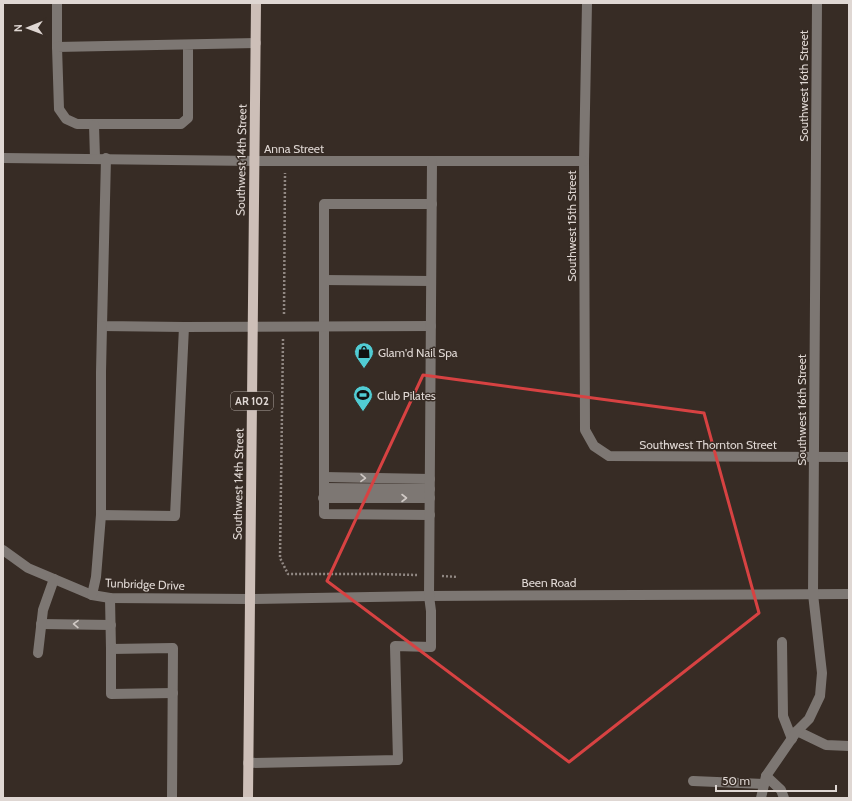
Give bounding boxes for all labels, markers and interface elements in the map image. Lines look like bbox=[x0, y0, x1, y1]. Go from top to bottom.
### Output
north arrow bbox=[8, 8, 48, 48]
text: N bbox=[11, 24, 25, 32]
street label: Southwest 16th Street bbox=[796, 30, 811, 142]
street label: Southwest 14th Street bbox=[233, 104, 249, 216]
street label: Anna Street bbox=[264, 141, 324, 156]
street label: Southwest 15th Street bbox=[564, 170, 579, 282]
shop icon: Glam'd Nail Spa bbox=[353, 341, 375, 369]
place label: Glam'd Nail Spa bbox=[378, 345, 458, 360]
street label: Southwest 16th Street bbox=[794, 354, 809, 466]
sports icon: Club Pilates bbox=[352, 384, 374, 412]
place label: Club Pilates bbox=[377, 388, 436, 403]
road number: AR 102 bbox=[231, 392, 273, 410]
street label: Southwest 14th Street bbox=[230, 428, 246, 540]
street label: Southwest Thornton Street bbox=[639, 437, 777, 452]
one-way arrow bbox=[360, 474, 366, 482]
one-way arrow bbox=[401, 494, 407, 502]
street label: Tunbridge Drive bbox=[105, 575, 185, 593]
street label: Been Road bbox=[522, 575, 576, 590]
one-way arrow bbox=[73, 620, 79, 628]
scale bar bbox=[716, 767, 836, 793]
text: 50 m bbox=[722, 773, 750, 788]

